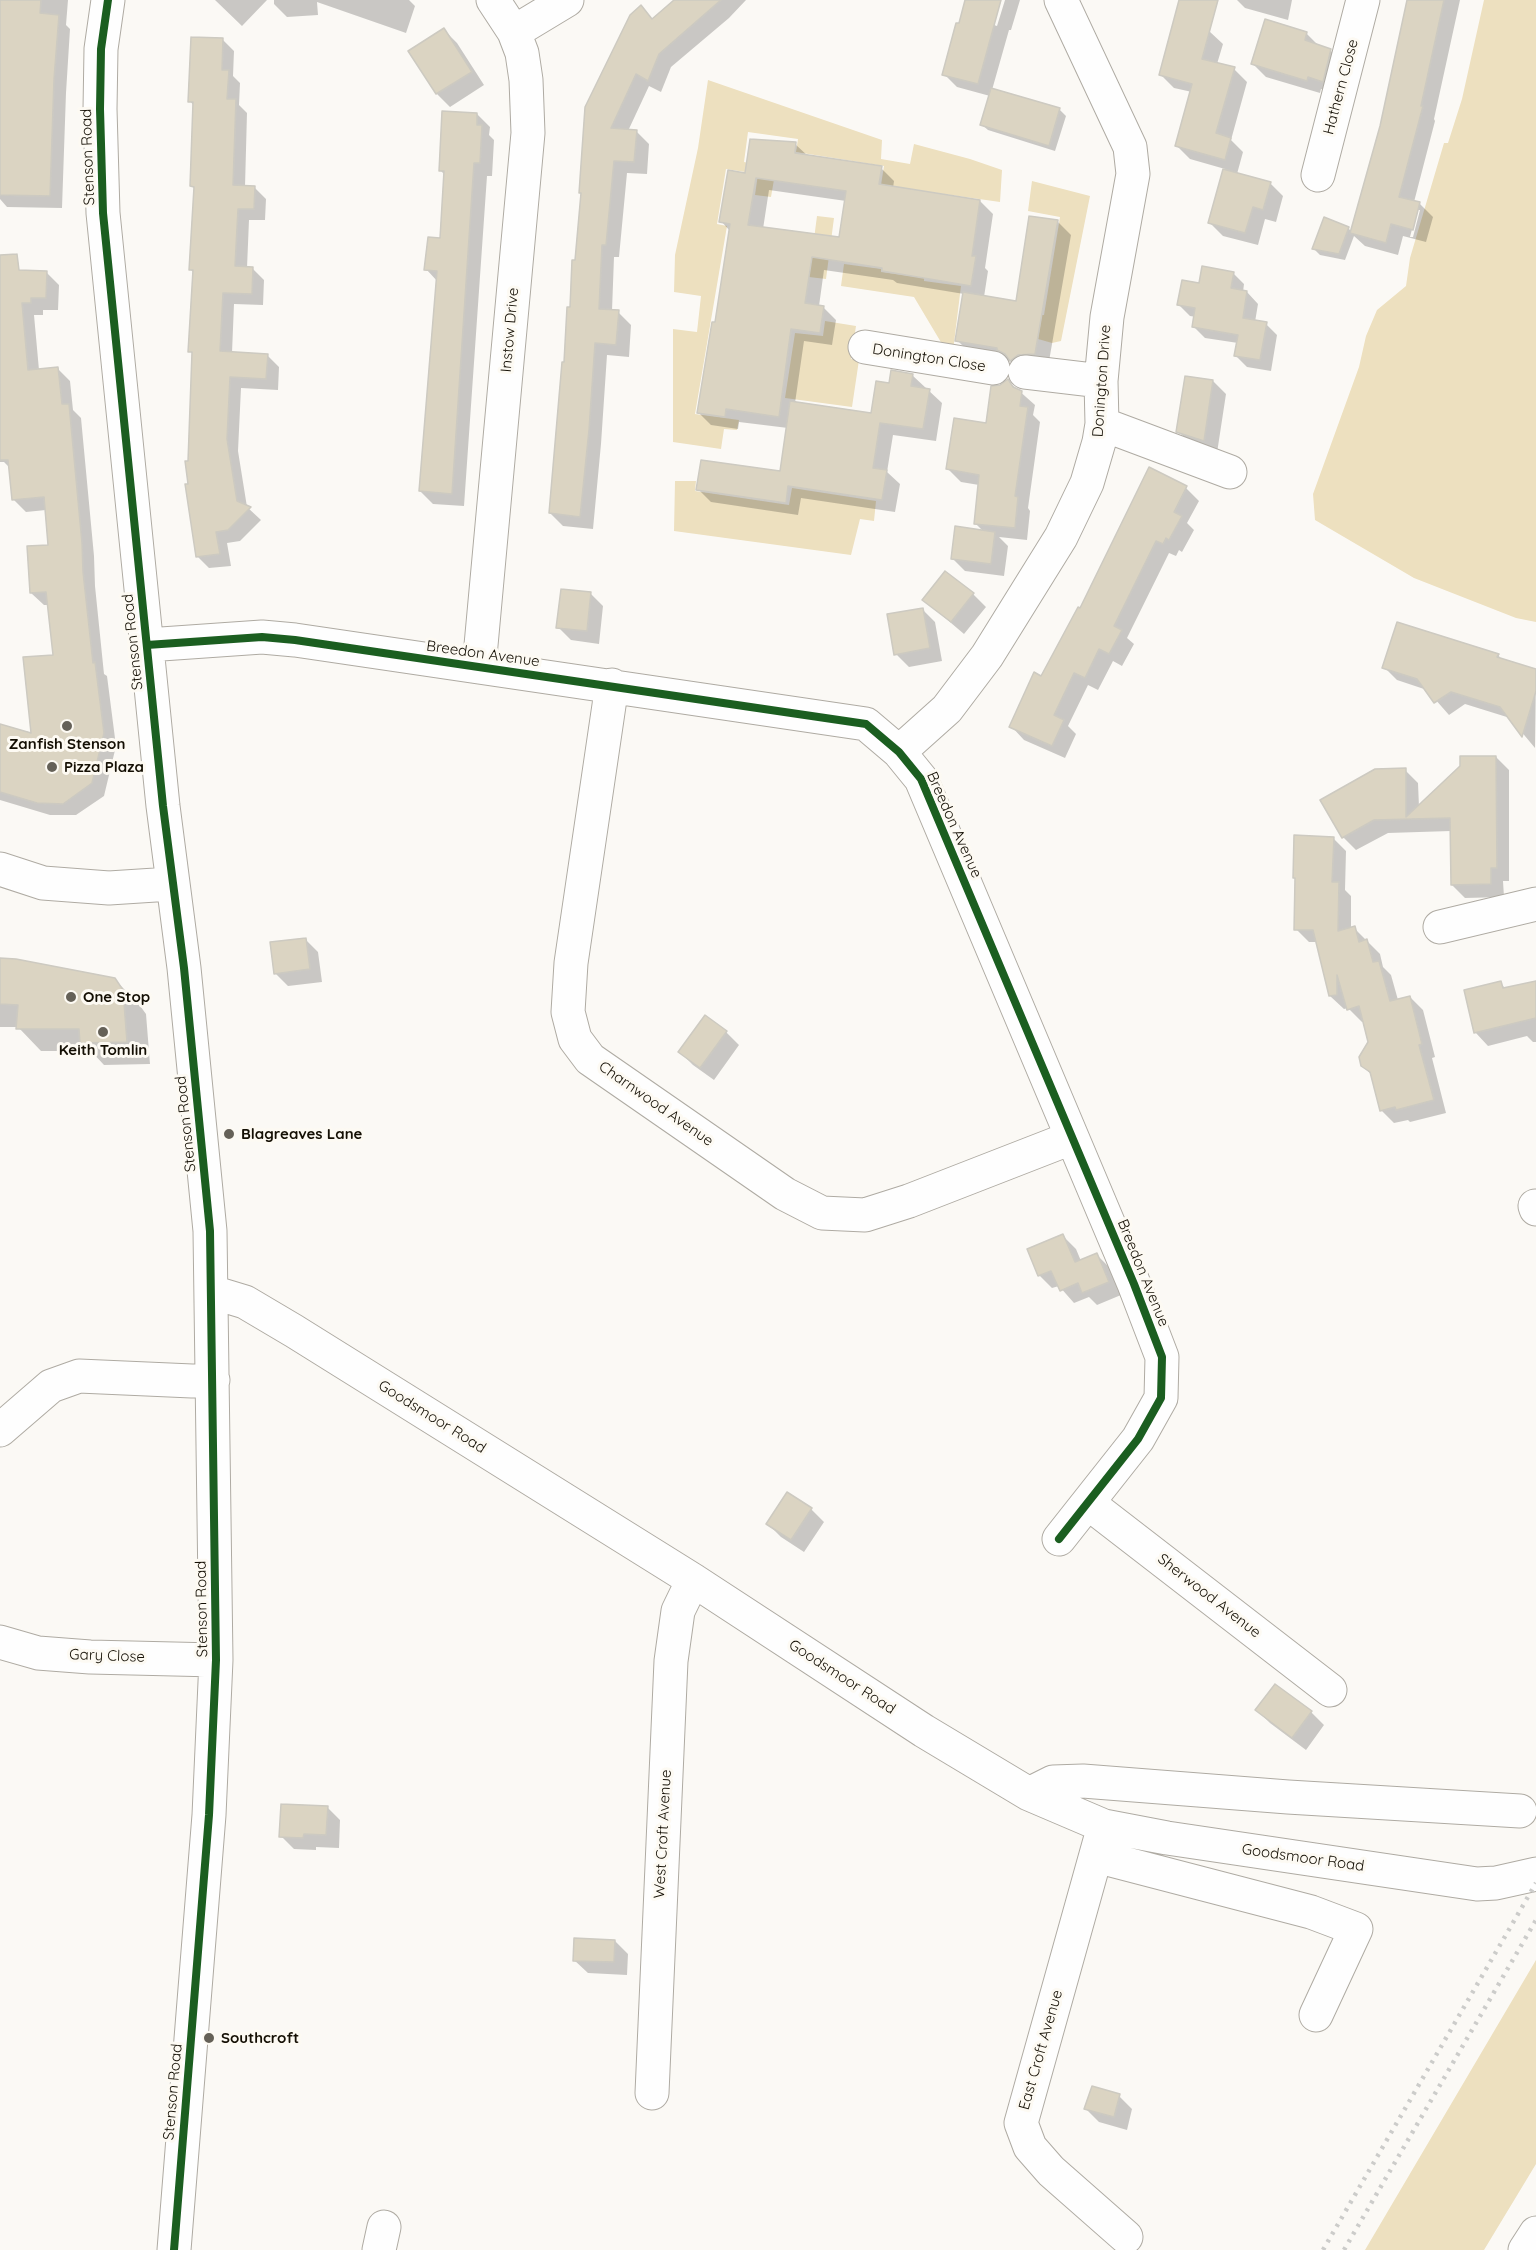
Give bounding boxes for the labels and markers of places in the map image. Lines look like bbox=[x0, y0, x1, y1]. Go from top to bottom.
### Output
marker: Zanfish Stenson bbox=[60, 719, 74, 733]
place label: Zanfish Stenson bbox=[9, 735, 125, 753]
place label: Pizza Plaza bbox=[64, 758, 144, 776]
marker: Pizza Plaza bbox=[45, 760, 59, 774]
place label: One Stop bbox=[83, 988, 150, 1006]
marker: One Stop bbox=[64, 990, 78, 1004]
marker: Keith Tomlin bbox=[96, 1025, 110, 1039]
place label: Keith Tomlin bbox=[59, 1041, 147, 1059]
place label: Blagreaves Lane bbox=[241, 1125, 362, 1143]
marker: Blagreaves Lane bbox=[222, 1127, 236, 1141]
place label: Southcroft bbox=[221, 2029, 299, 2047]
marker: Southcroft bbox=[202, 2031, 216, 2045]

